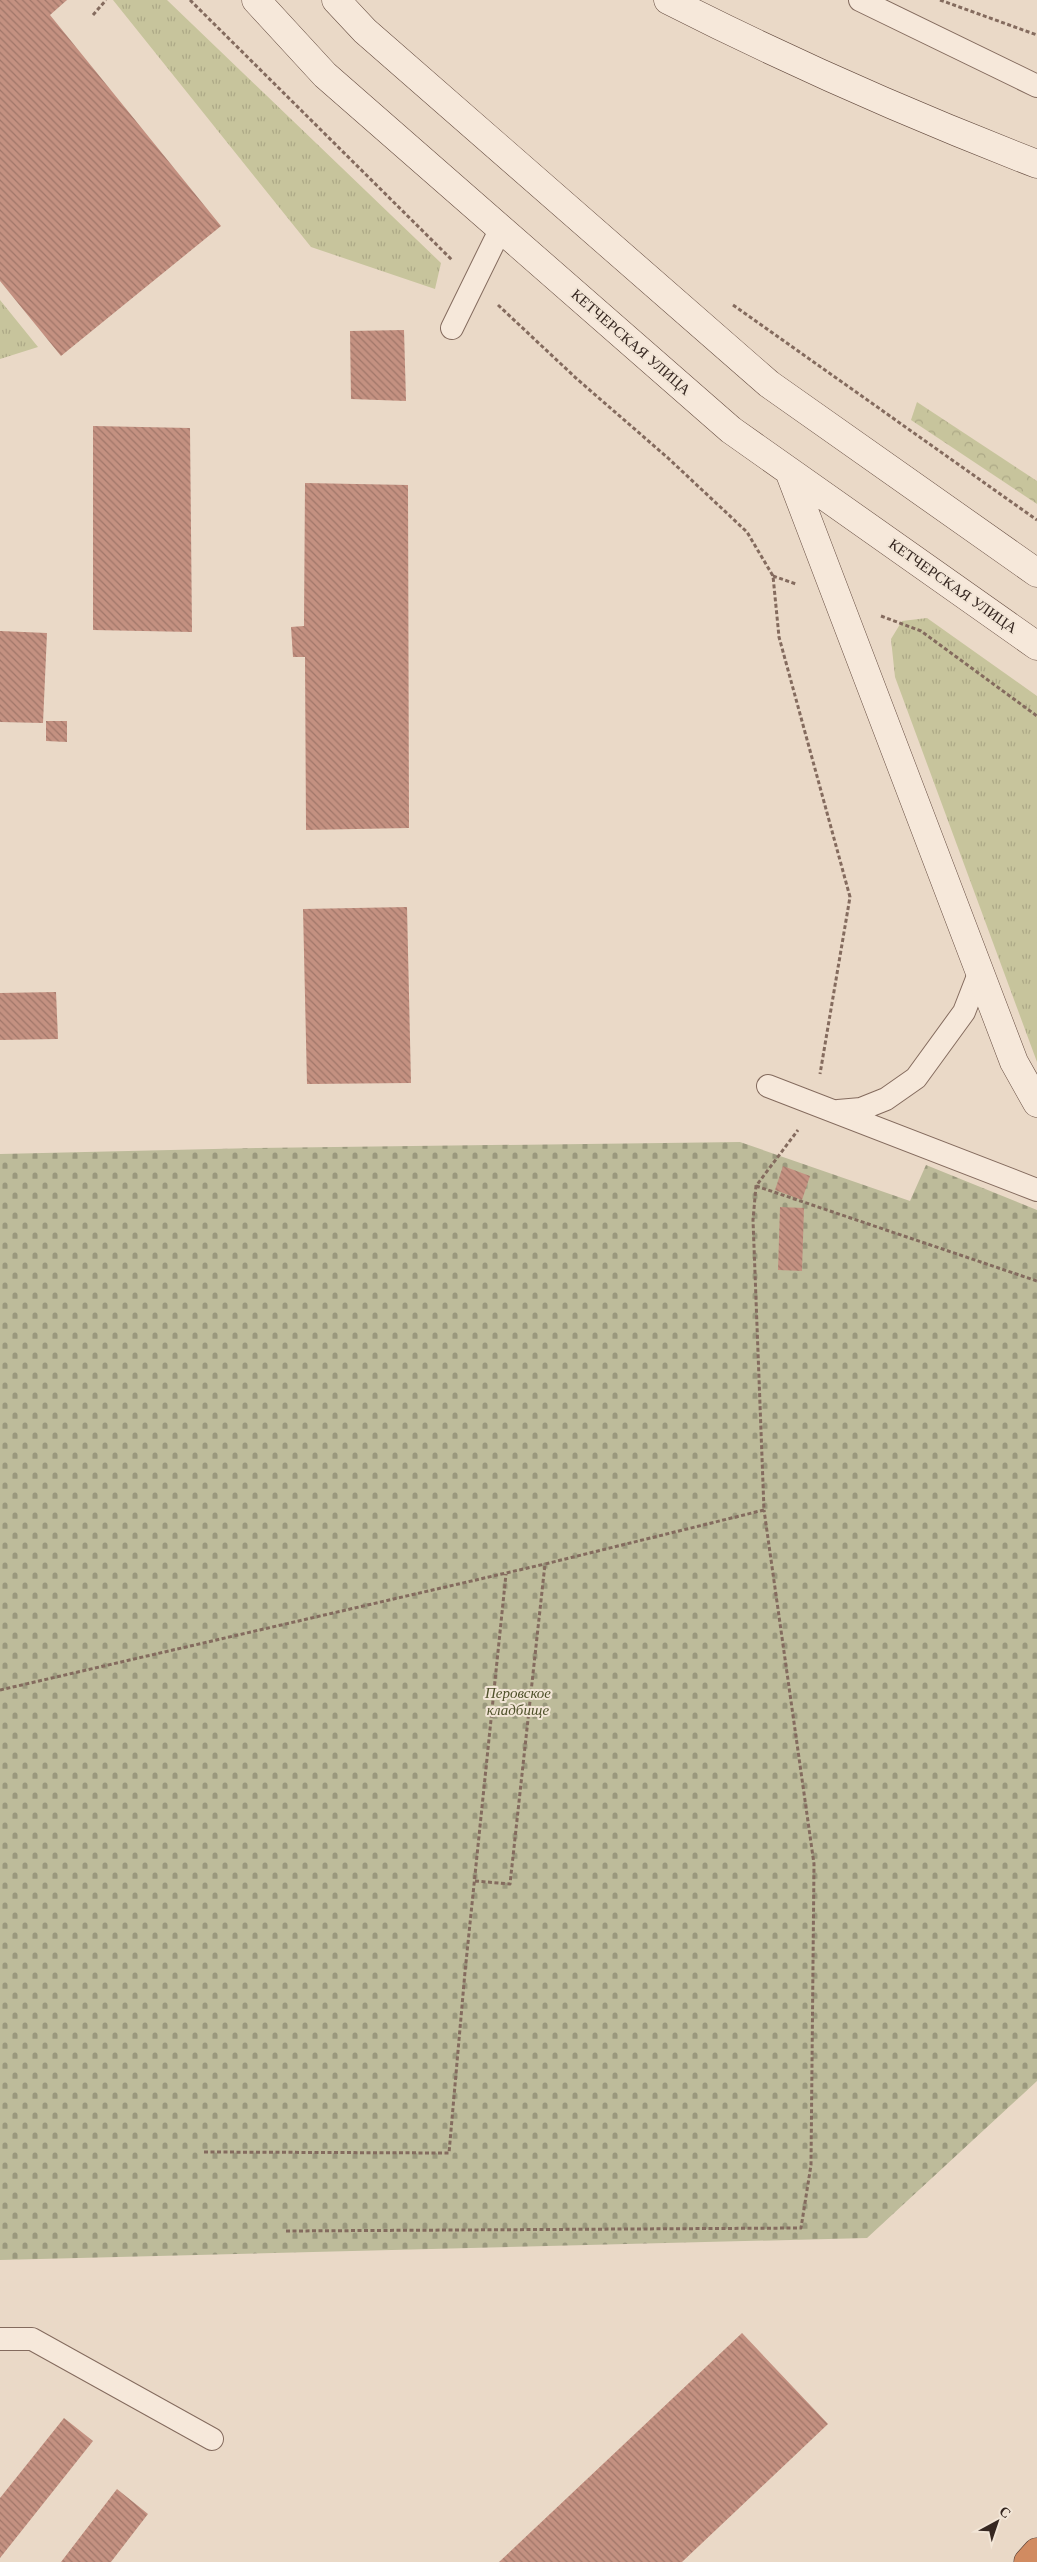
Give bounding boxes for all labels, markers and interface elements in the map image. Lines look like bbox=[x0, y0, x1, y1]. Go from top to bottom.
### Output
street label: КЕТЧЕРСКАЯ УЛИЦА bbox=[568, 284, 695, 399]
street label: КЕТЧЕРСКАЯ УЛИЦА bbox=[885, 534, 1021, 637]
park label: Перовское кладбище bbox=[484, 1683, 551, 1719]
north arrow bbox=[972, 2497, 1022, 2547]
text: С bbox=[996, 2502, 1015, 2522]

